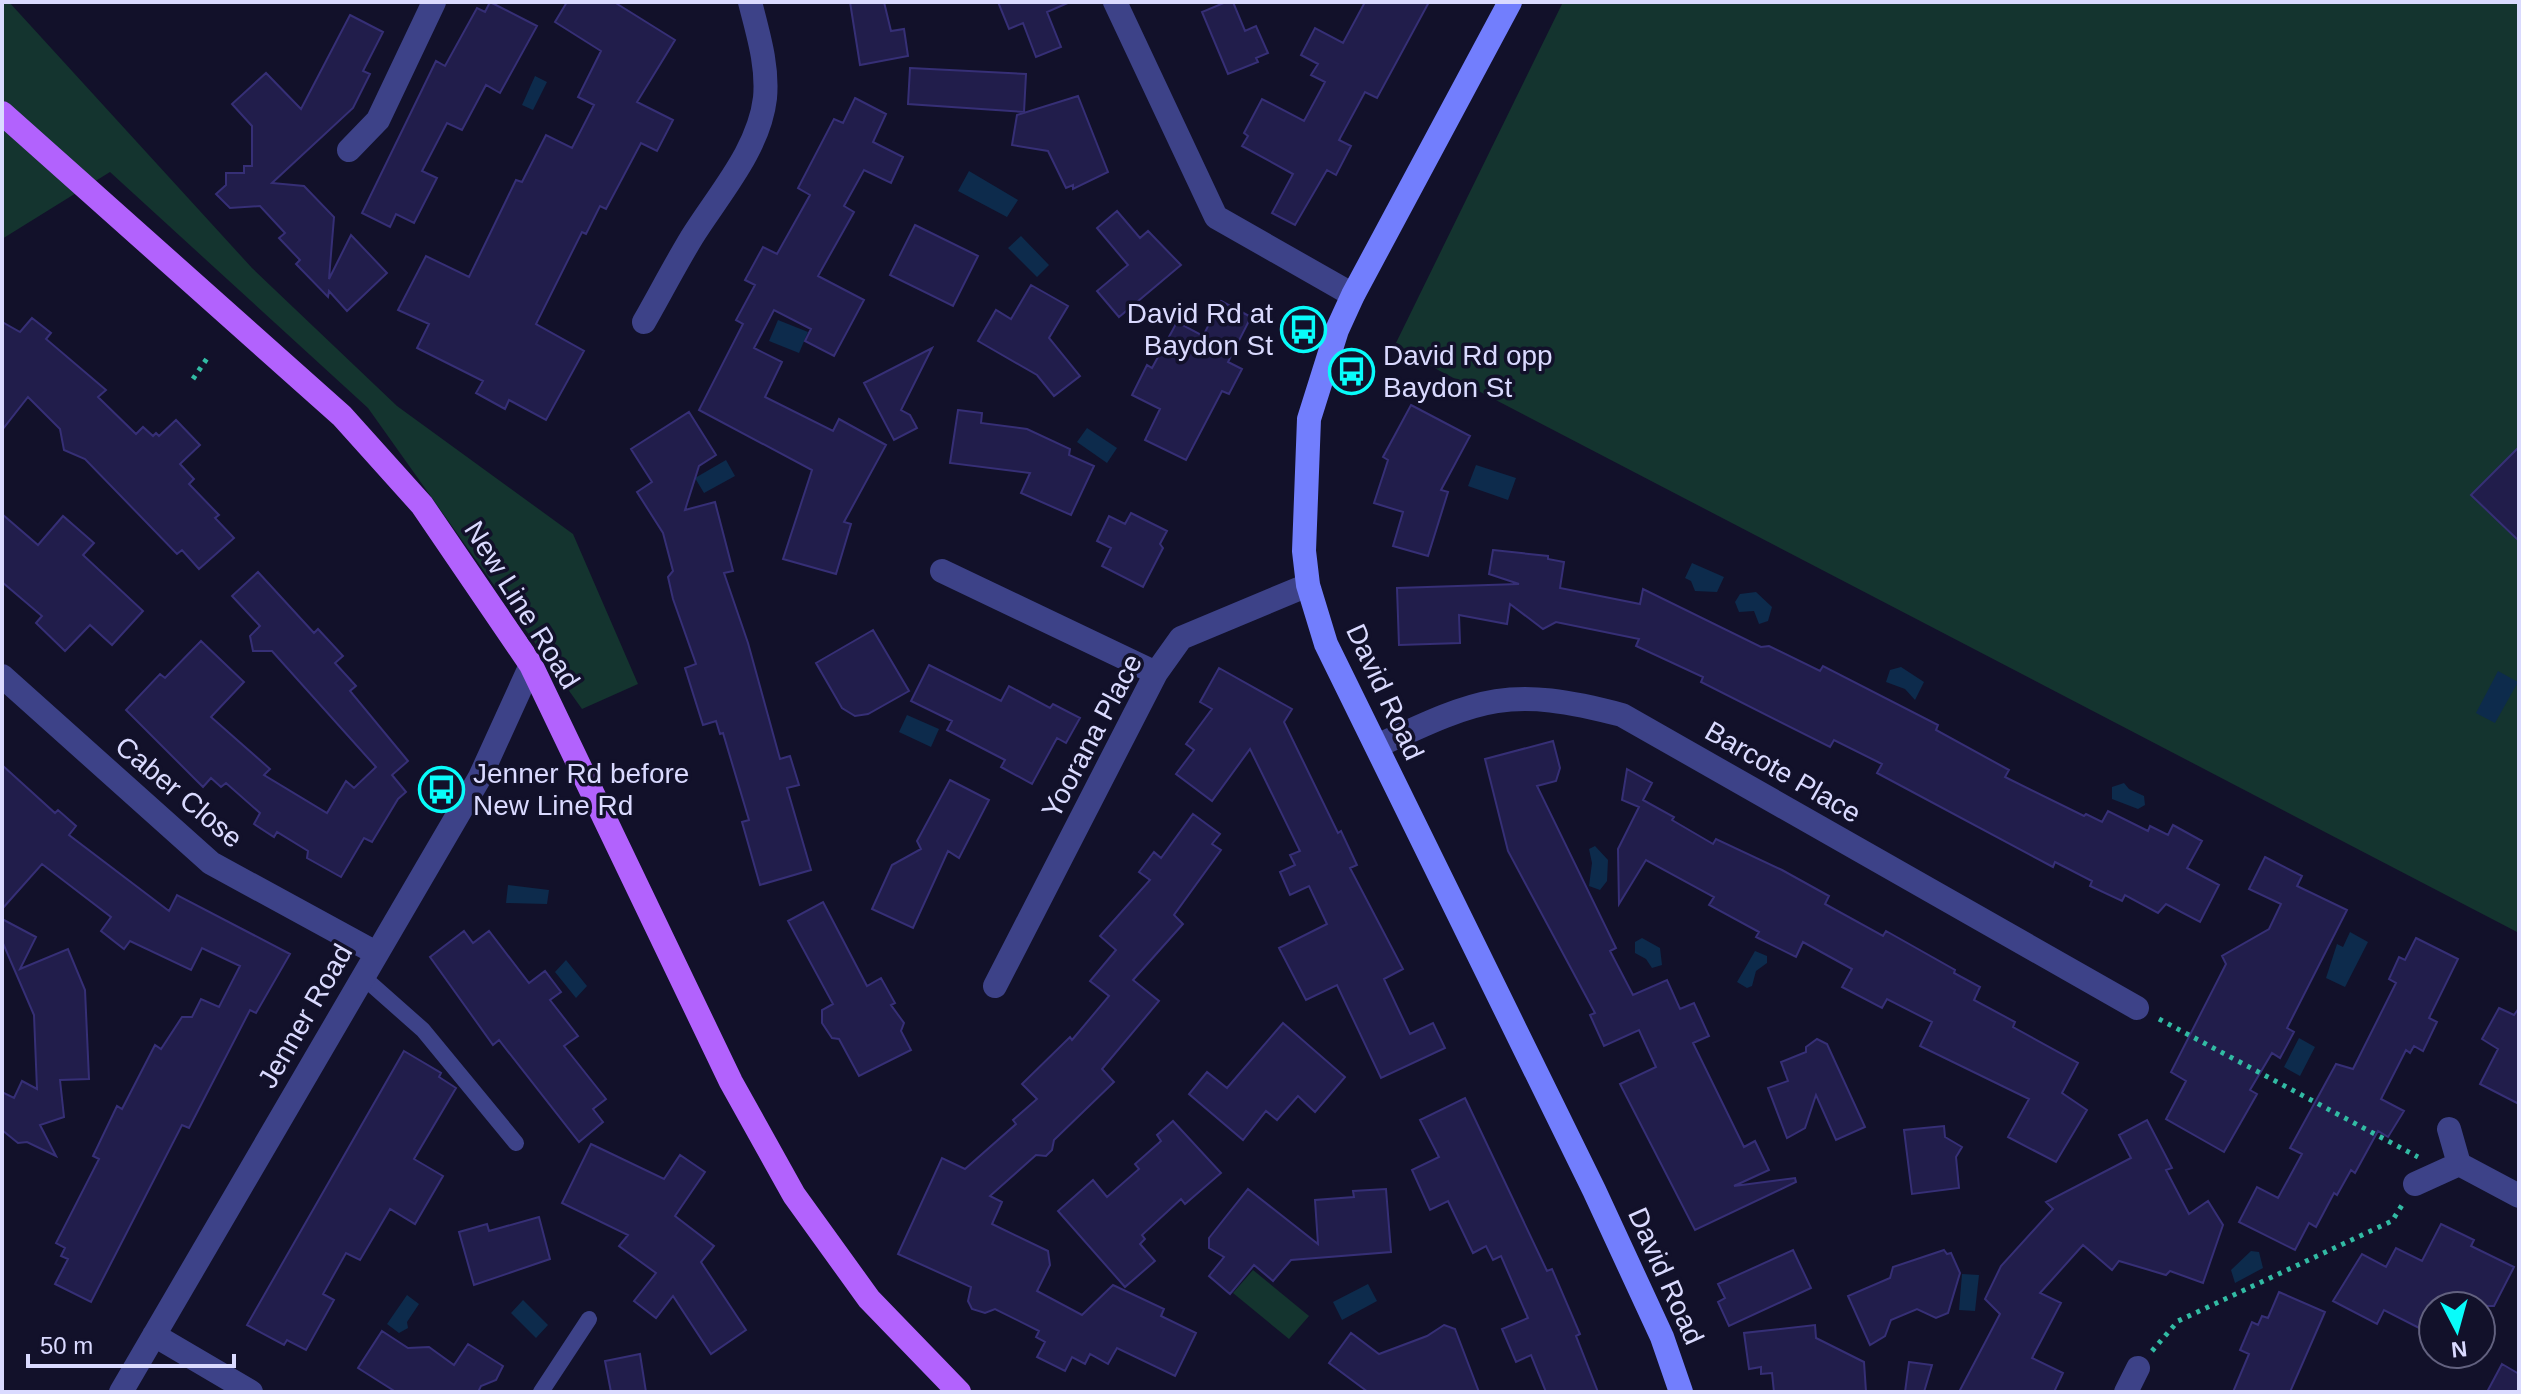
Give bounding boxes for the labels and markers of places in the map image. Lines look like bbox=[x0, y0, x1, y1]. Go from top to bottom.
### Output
place label: David Rd at Baydon St bbox=[1127, 298, 1273, 361]
bus stop icon: David Rd at Baydon St bbox=[1280, 305, 1328, 353]
place label: David Rd opp Baydon St bbox=[1383, 340, 1553, 403]
bus stop icon: David Rd opp Baydon St bbox=[1328, 347, 1376, 395]
place label: Jenner Rd before New Line Rd bbox=[473, 758, 689, 821]
bus stop icon: Jenner Rd before New Line Rd bbox=[418, 765, 466, 813]

